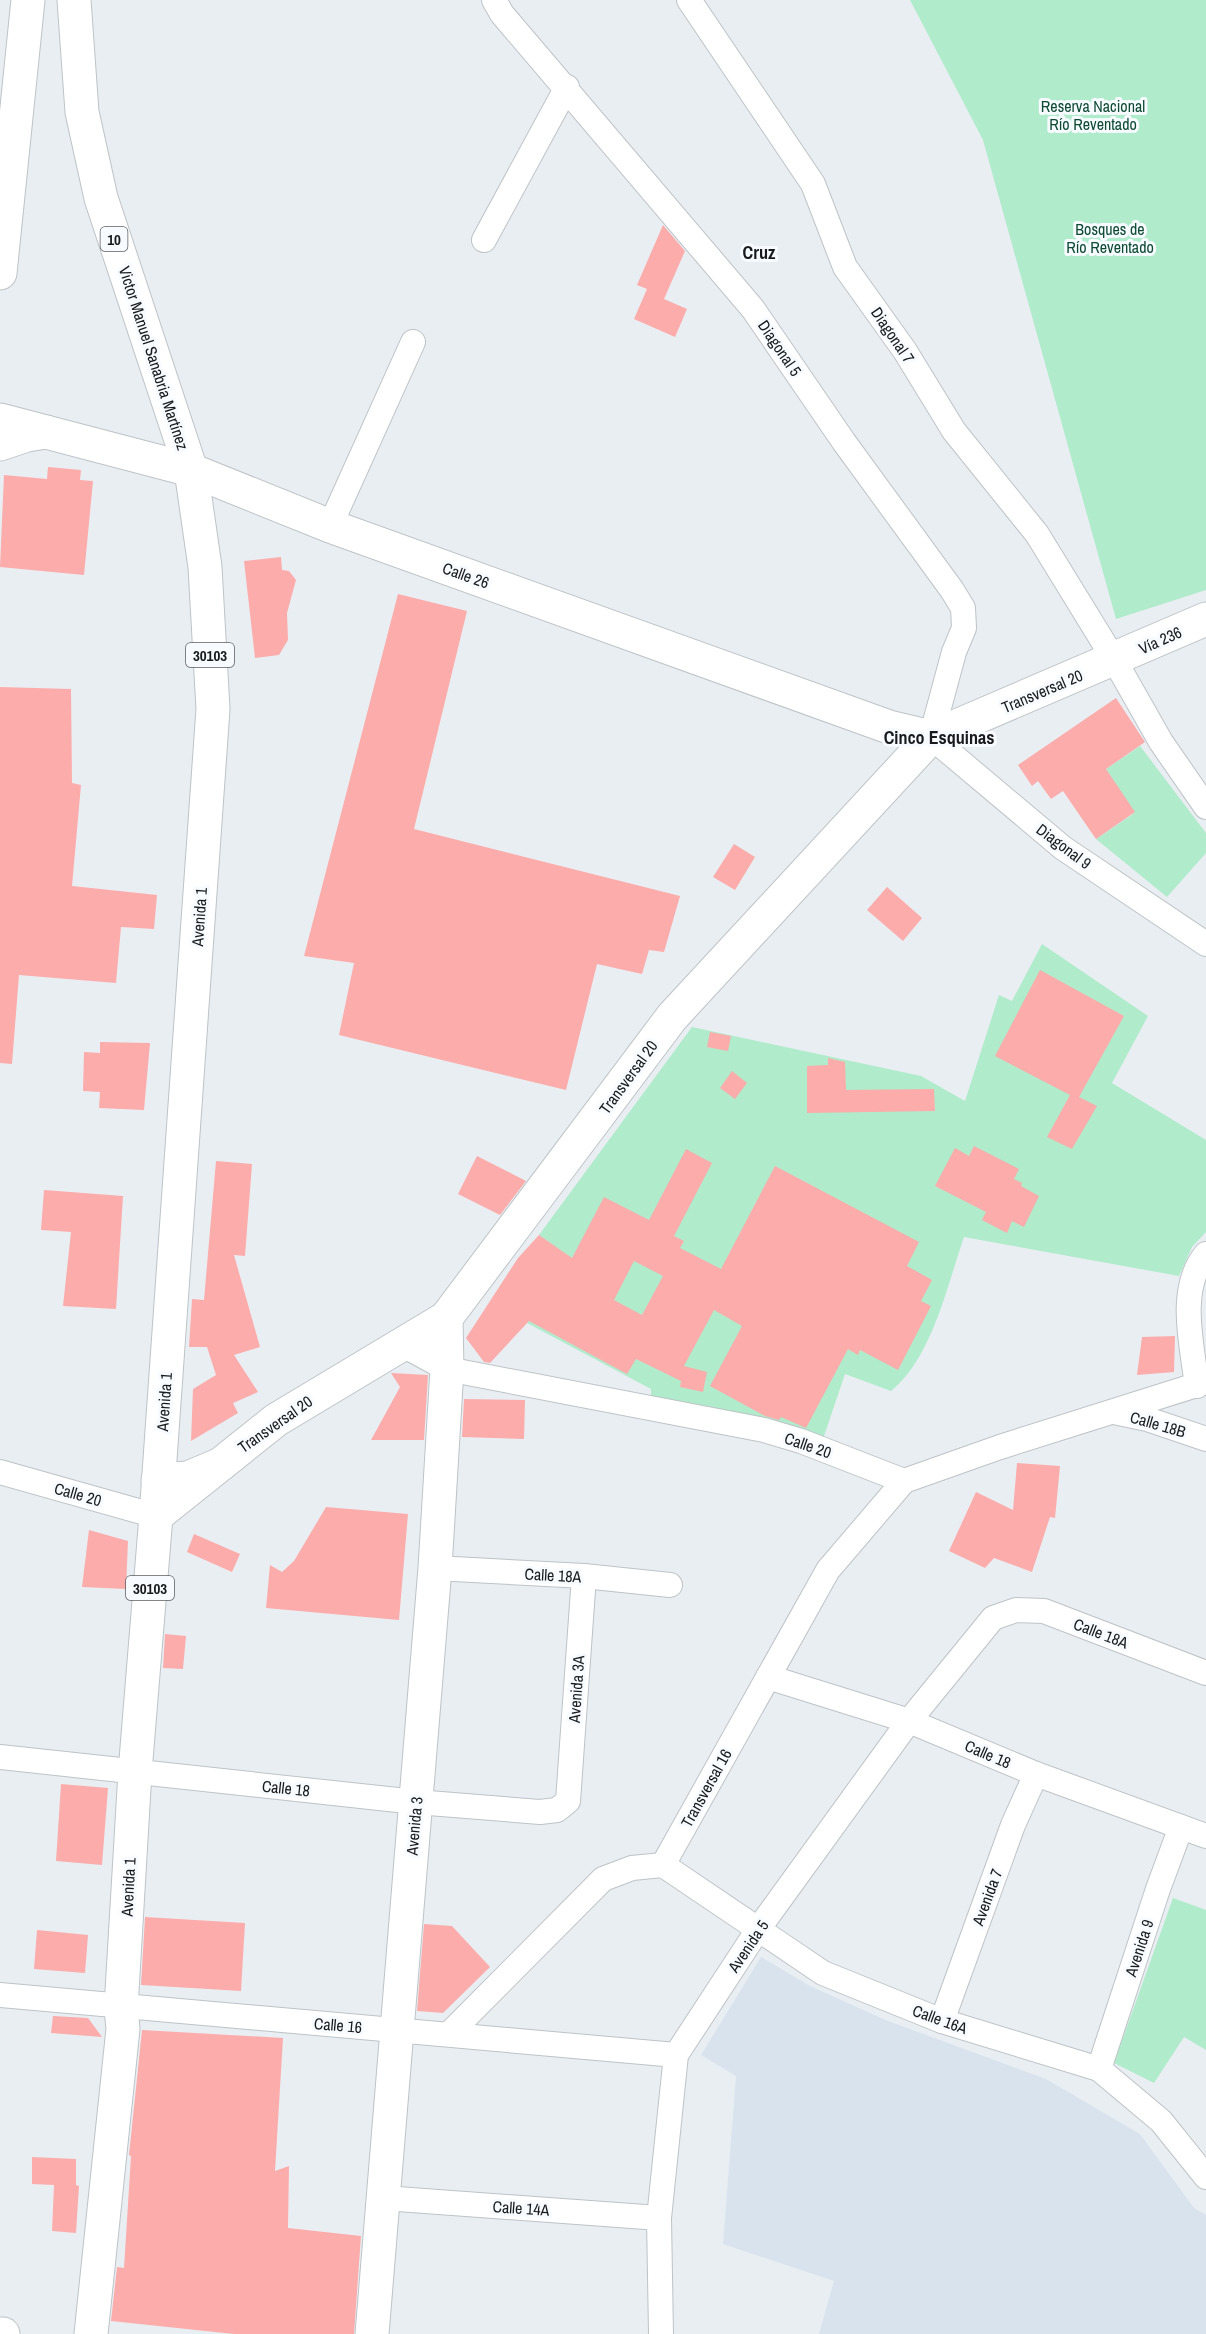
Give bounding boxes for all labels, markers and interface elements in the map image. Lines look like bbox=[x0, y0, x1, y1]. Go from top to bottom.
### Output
park label: Reserva Nacional Río Reventado bbox=[1041, 95, 1145, 135]
park label: Bosques de Río Reventado bbox=[1066, 218, 1154, 258]
road number: 10 bbox=[100, 227, 128, 251]
district label: Cruz bbox=[743, 240, 776, 265]
street label: Victor Manuel Sanabria Martínez bbox=[114, 263, 194, 453]
street label: Diagonal 7 bbox=[866, 303, 920, 367]
street label: Diagonal 5 bbox=[753, 316, 807, 380]
street label: Calle 26 bbox=[440, 556, 492, 594]
street label: Vía 236 bbox=[1135, 621, 1185, 659]
road number: 30103 bbox=[186, 643, 234, 667]
street label: Transversal 20 bbox=[998, 664, 1086, 718]
district label: Cinco Esquinas bbox=[884, 725, 994, 750]
street label: Diagonal 9 bbox=[1032, 818, 1096, 874]
street label: Avenida 1 bbox=[186, 886, 212, 948]
street label: Transversal 20 bbox=[594, 1036, 662, 1118]
street label: Avenida 1 bbox=[151, 1371, 177, 1433]
street label: Transversal 20 bbox=[233, 1390, 317, 1458]
street label: Calle 18B bbox=[1128, 1406, 1189, 1442]
street label: Calle 20 bbox=[782, 1427, 834, 1463]
street label: Calle 20 bbox=[52, 1477, 104, 1511]
street label: Calle 18A bbox=[524, 1563, 582, 1587]
road number: 30103 bbox=[126, 1576, 174, 1600]
street label: Calle 18A bbox=[1071, 1613, 1132, 1654]
street label: Avenida 3A bbox=[563, 1654, 589, 1724]
street label: Calle 18 bbox=[962, 1734, 1014, 1774]
street label: Transversal 16 bbox=[675, 1745, 737, 1831]
street label: Calle 18 bbox=[261, 1775, 311, 1801]
street label: Avenida 3 bbox=[400, 1796, 428, 1857]
street label: Avenida 1 bbox=[115, 1856, 141, 1918]
street label: Avenida 7 bbox=[966, 1866, 1007, 1929]
street label: Avenida 5 bbox=[722, 1915, 774, 1977]
street label: Avenida 9 bbox=[1119, 1917, 1159, 1980]
street label: Calle 16A bbox=[910, 1999, 971, 2039]
street label: Calle 16 bbox=[313, 2012, 363, 2038]
street label: Calle 14A bbox=[492, 2195, 550, 2221]

